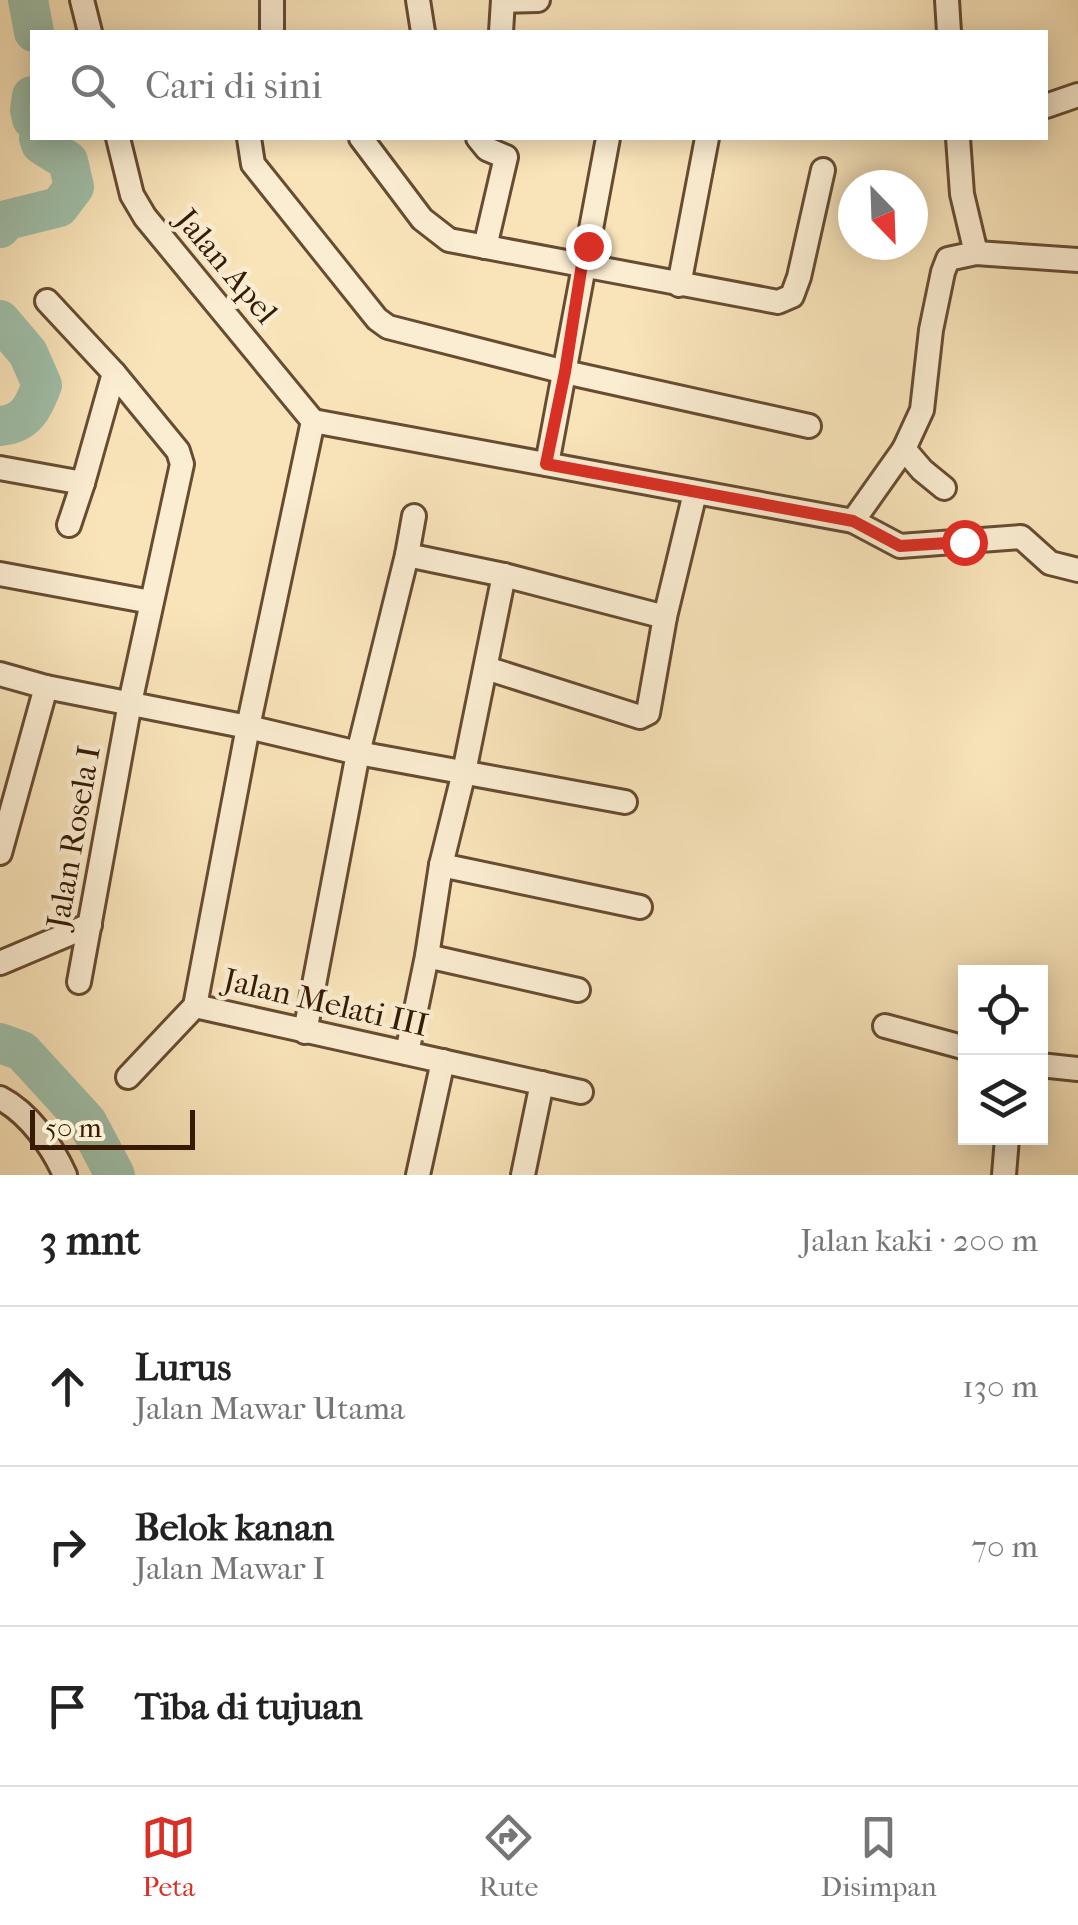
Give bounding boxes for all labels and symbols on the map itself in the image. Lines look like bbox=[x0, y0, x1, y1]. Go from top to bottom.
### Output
north arrow bbox=[838, 170, 928, 260]
street label: Jalan Apel bbox=[166, 199, 285, 331]
route end bbox=[566, 224, 612, 270]
route start bbox=[942, 520, 988, 566]
street label: Jalan Rosela I bbox=[39, 743, 108, 934]
street label: Jalan Melati III bbox=[217, 960, 432, 1044]
scale bar bbox=[30, 1105, 195, 1150]

